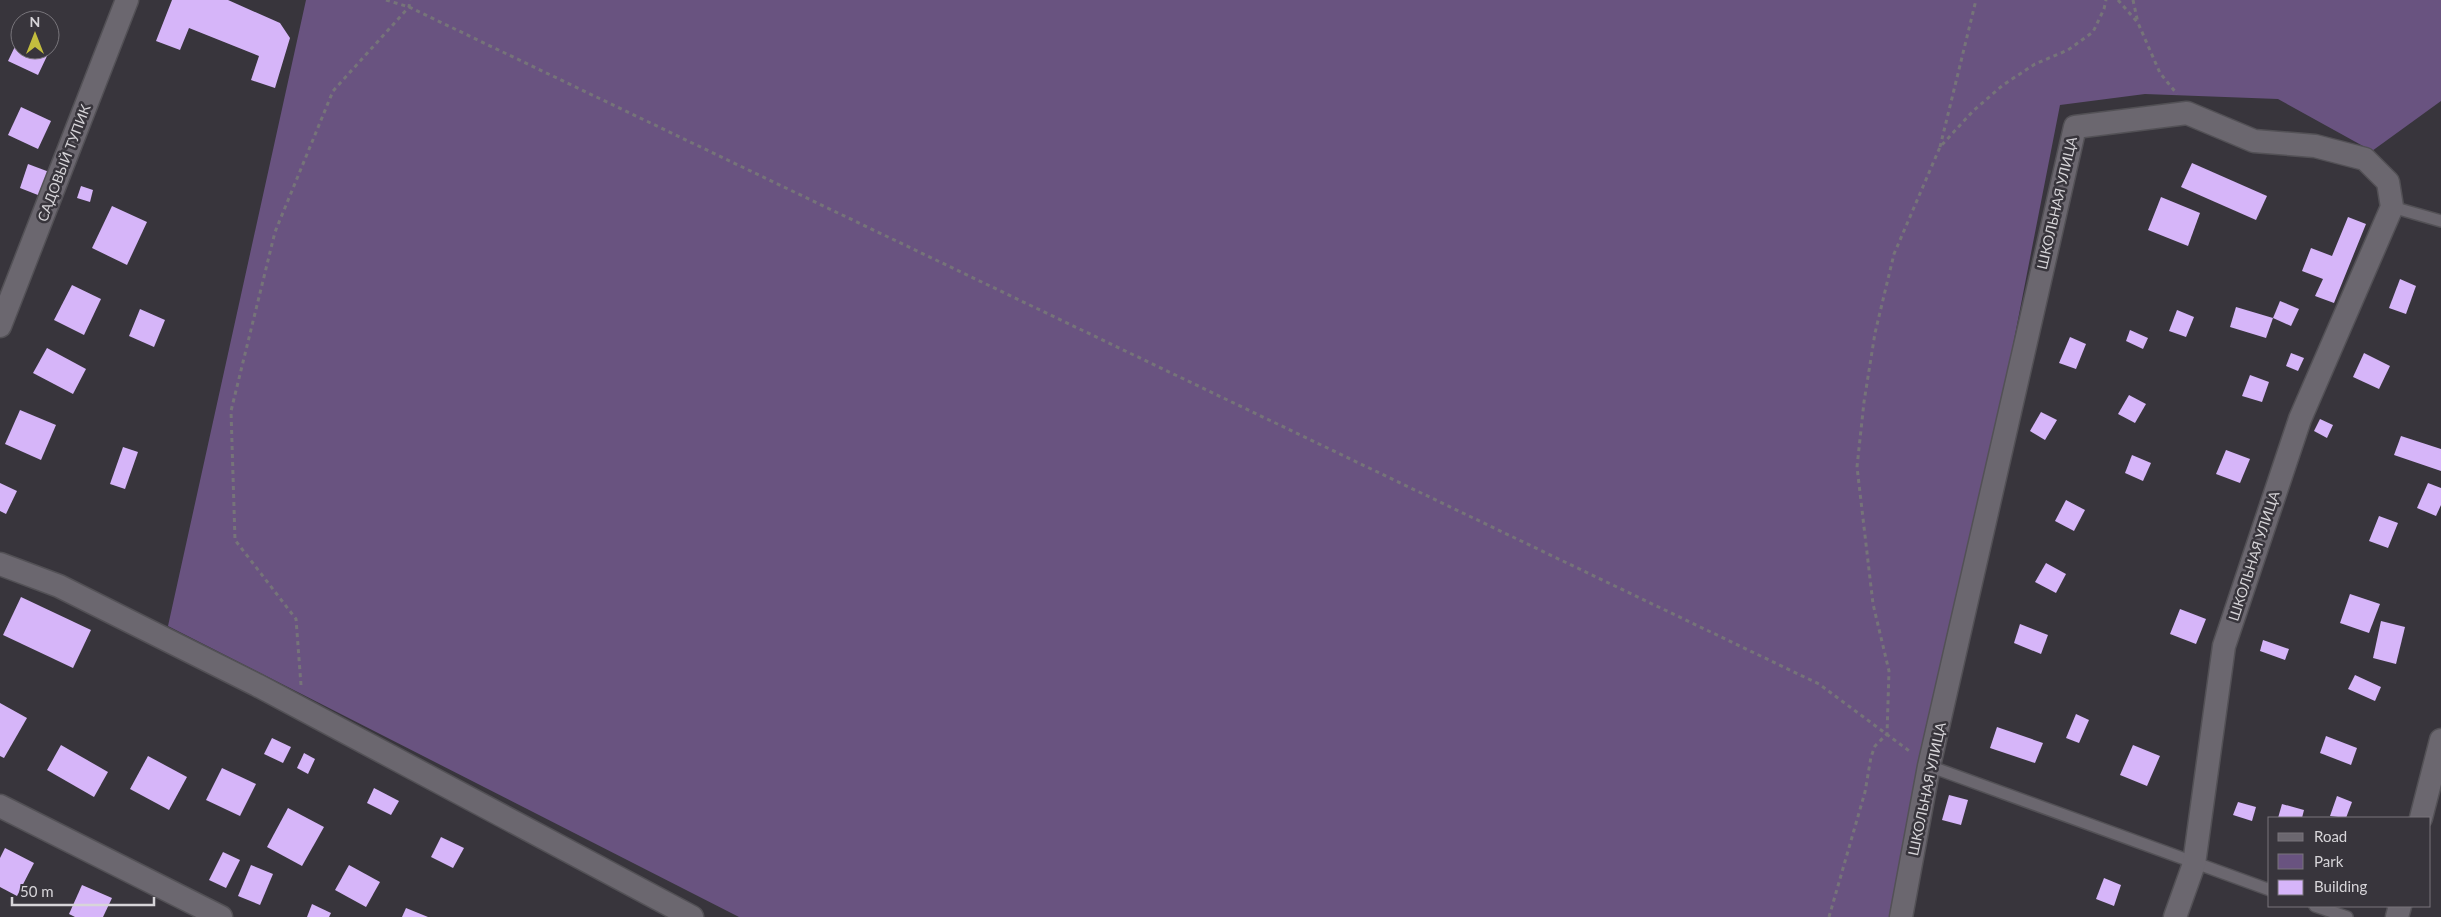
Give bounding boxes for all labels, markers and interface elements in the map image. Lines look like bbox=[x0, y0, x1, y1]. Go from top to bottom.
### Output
north arrow bbox=[10, 10, 60, 60]
text: N bbox=[30, 13, 40, 30]
street label: САДОВЫЙ ТУПИК bbox=[33, 101, 94, 224]
street label: ШКОЛЬНАЯ УЛИЦА bbox=[2033, 134, 2080, 271]
street label: ШКОЛЬНАЯ УЛИЦА bbox=[2224, 488, 2283, 623]
street label: ШКОЛЬНАЯ УЛИЦА bbox=[1904, 720, 1949, 857]
legend bbox=[2268, 817, 2431, 907]
text: Road bbox=[2314, 827, 2347, 845]
text: Park bbox=[2314, 852, 2344, 870]
scale bar bbox=[12, 874, 155, 906]
text: Building bbox=[2314, 877, 2367, 895]
text: 50 m bbox=[20, 882, 54, 900]

